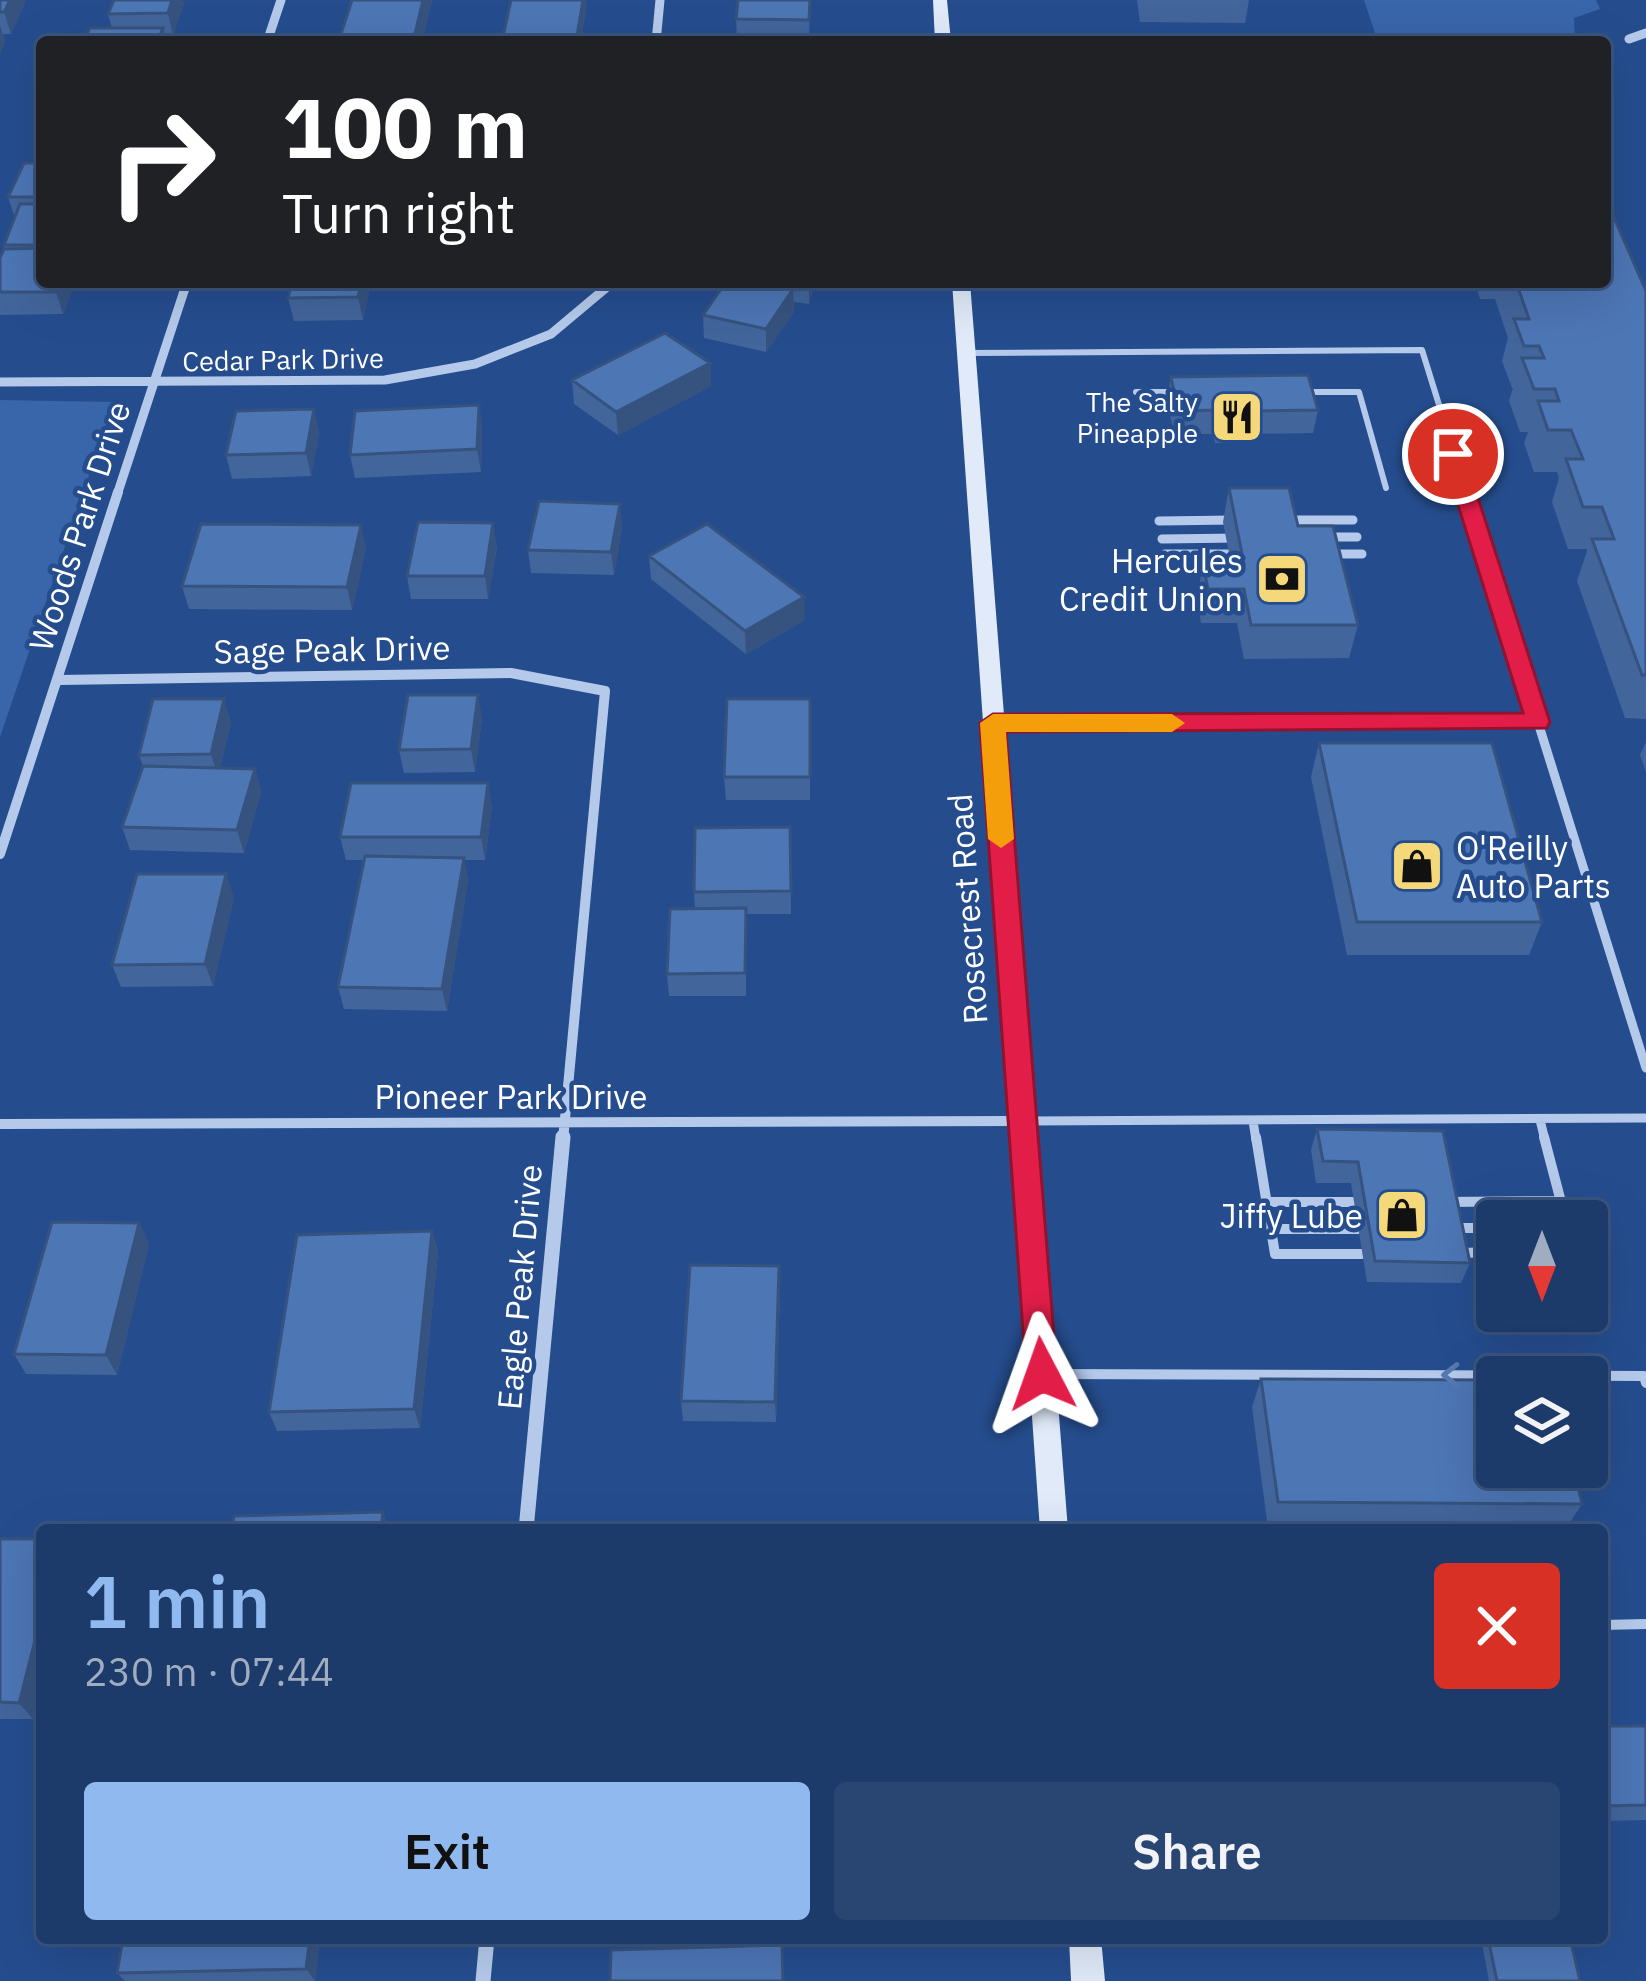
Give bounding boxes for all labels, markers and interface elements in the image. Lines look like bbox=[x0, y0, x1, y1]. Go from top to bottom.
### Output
text: 100 m bbox=[282, 72, 528, 181]
icon: right bbox=[84, 84, 240, 240]
text: Turn right bbox=[282, 178, 516, 248]
street label: Cedar Park Drive bbox=[182, 340, 384, 378]
place label: The Salty Pineapple bbox=[1077, 384, 1199, 450]
restaurant icon: The Salty Pineapple bbox=[1209, 389, 1265, 445]
street label: Woods Park Drive bbox=[18, 396, 140, 656]
pin bbox=[1402, 403, 1504, 505]
icon: arrive bbox=[1420, 421, 1486, 487]
place label: Hercules Credit Union bbox=[1059, 539, 1243, 620]
bank icon: Hercules Credit Union bbox=[1254, 551, 1310, 607]
street label: Sage Peak Drive bbox=[213, 625, 451, 673]
street label: Rosecrest Road bbox=[937, 792, 997, 1026]
place label: O'Reilly Auto Parts bbox=[1456, 826, 1611, 907]
shop icon: O'Reilly Auto Parts bbox=[1389, 838, 1445, 894]
street label: Pioneer Park Drive bbox=[375, 1075, 647, 1118]
street label: Eagle Peak Drive bbox=[487, 1163, 551, 1411]
shop icon: Jiffy Lube bbox=[1374, 1187, 1430, 1243]
place label: Jiffy Lube bbox=[1220, 1194, 1363, 1237]
north arrow bbox=[1476, 1200, 1608, 1332]
map controls bbox=[1476, 1200, 1608, 1488]
position arrow bbox=[979, 1311, 1105, 1437]
button: layers bbox=[1476, 1356, 1608, 1488]
one-way arrow bbox=[1441, 1362, 1459, 1388]
text: 1 min bbox=[84, 1554, 270, 1648]
button: close bbox=[1434, 1563, 1560, 1689]
text: 230 m · 07:44 bbox=[84, 1646, 334, 1697]
button: Exit bbox=[84, 1782, 810, 1920]
button: Share bbox=[834, 1782, 1560, 1920]

